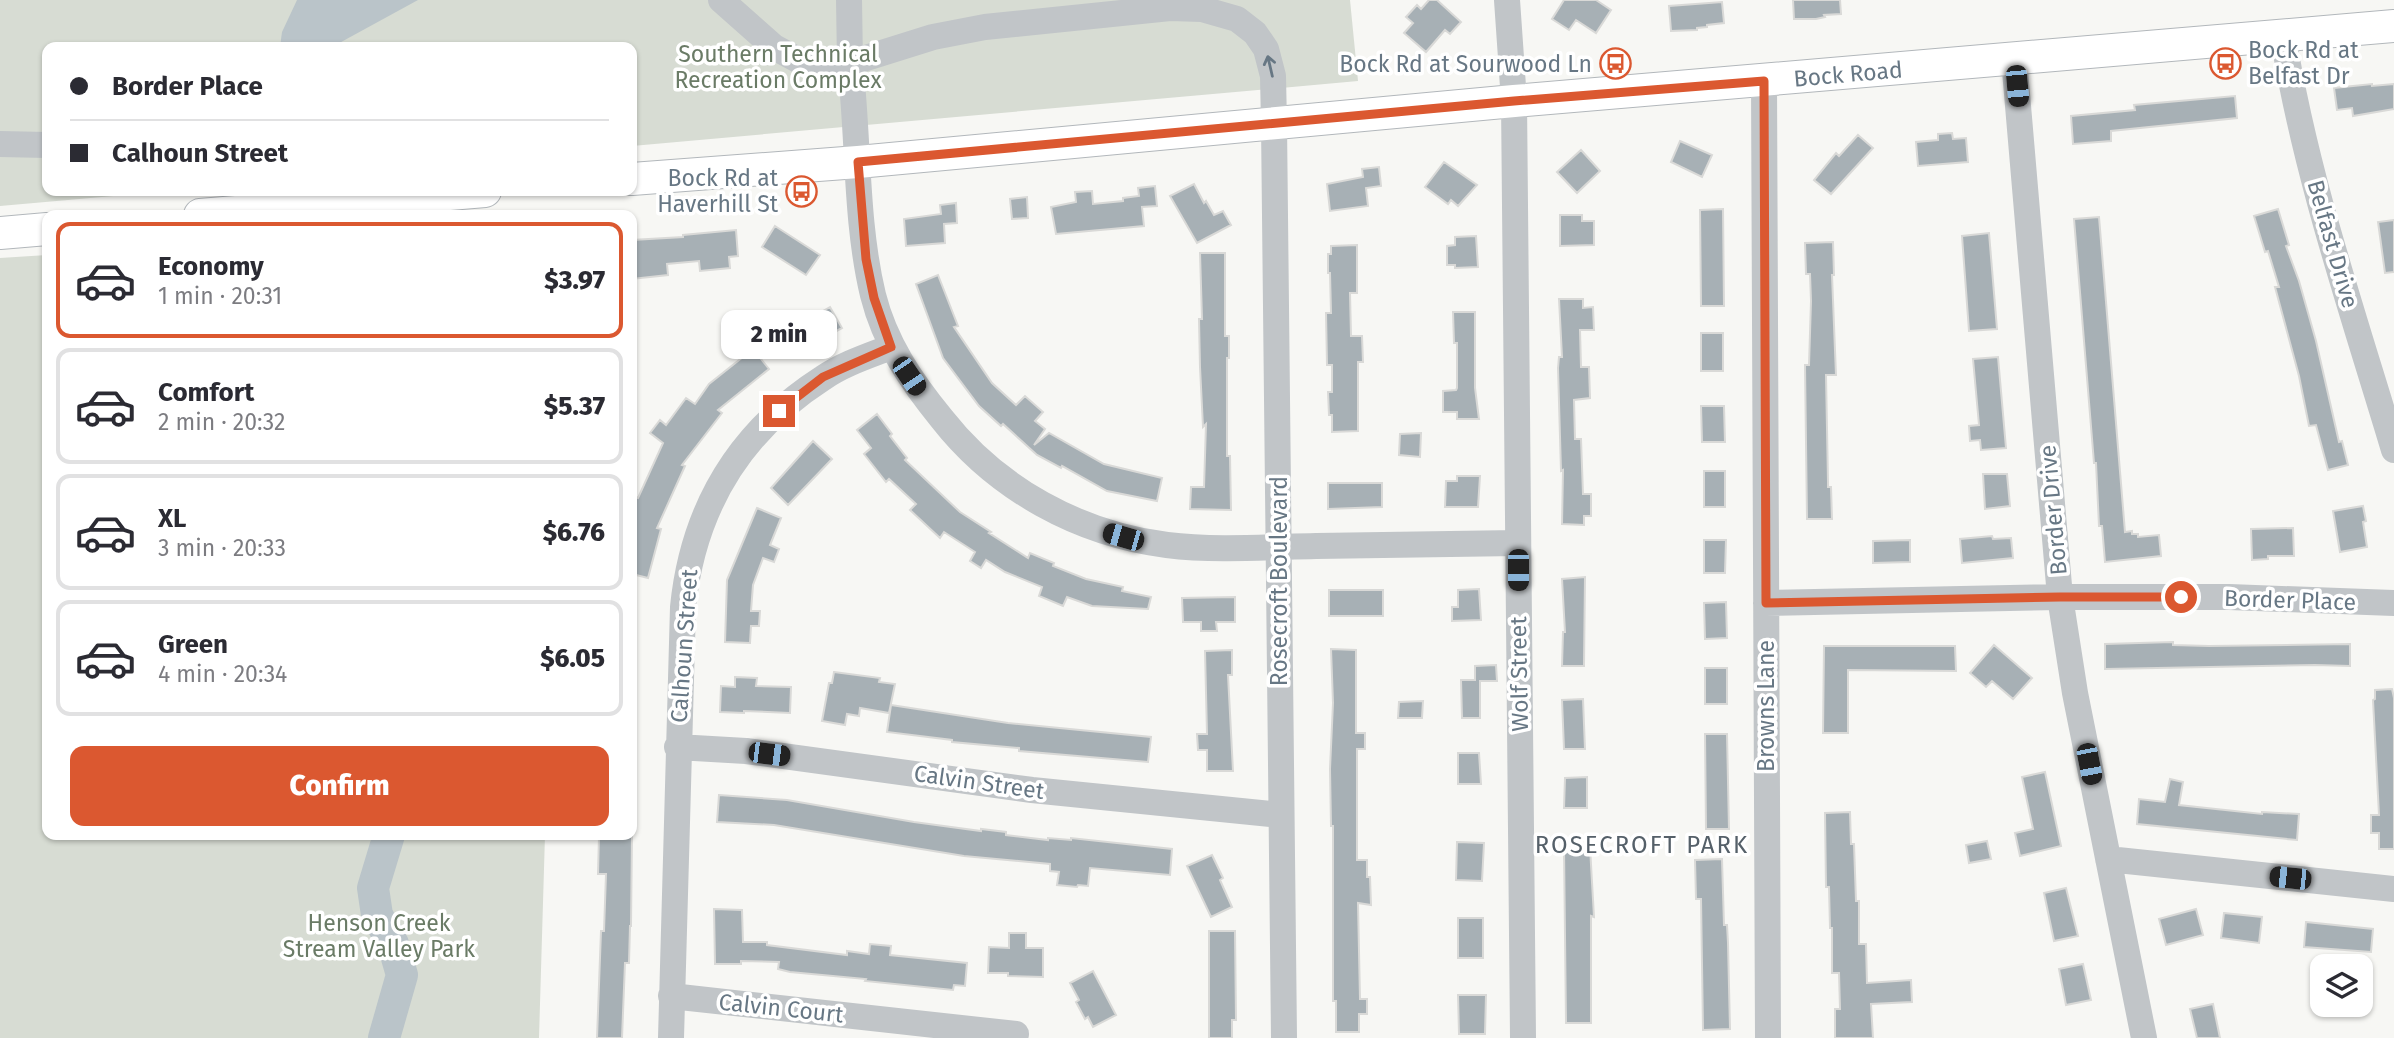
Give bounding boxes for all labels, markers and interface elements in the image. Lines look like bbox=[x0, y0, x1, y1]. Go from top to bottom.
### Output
place label: Bock Rd at Belfast Dr bbox=[2248, 36, 2359, 90]
park label: Southern Technical Recreation Complex bbox=[674, 40, 882, 94]
bus stop icon: Bock Rd at Belfast Dr bbox=[2208, 46, 2242, 80]
bus stop icon: Bock Rd at Sourwood Ln bbox=[1598, 47, 1632, 81]
place label: Bock Rd at Sourwood Ln bbox=[1339, 50, 1592, 78]
one-way arrow bbox=[1263, 55, 1276, 77]
street label: Bock Road bbox=[1792, 55, 1904, 93]
car bbox=[2005, 64, 2030, 108]
text: Border Place bbox=[112, 71, 263, 102]
text: Calhoun Street bbox=[112, 138, 288, 169]
place label: Bock Rd at Haverhill St bbox=[657, 164, 779, 218]
bus stop icon: Bock Rd at Haverhill St bbox=[784, 174, 818, 208]
street label: Belfast Drive bbox=[2301, 177, 2365, 311]
icon: car bbox=[74, 249, 137, 312]
text: Economy bbox=[158, 251, 264, 282]
text: $3.97 bbox=[544, 265, 605, 296]
text: 1 min · 20:31 bbox=[158, 282, 282, 310]
callout: 2 min bbox=[721, 310, 837, 358]
text: 2 min bbox=[751, 320, 807, 348]
car bbox=[889, 353, 930, 399]
icon: car bbox=[74, 375, 137, 438]
text: Comfort bbox=[158, 377, 254, 408]
text: $5.37 bbox=[544, 391, 605, 422]
route end bbox=[763, 395, 795, 427]
text: 2 min · 20:32 bbox=[158, 408, 285, 436]
street label: Border Drive bbox=[2033, 444, 2073, 576]
street label: Rosecroft Boulevard bbox=[1265, 476, 1293, 686]
icon: car bbox=[74, 501, 137, 564]
text: XL bbox=[158, 503, 186, 534]
text: $6.76 bbox=[543, 517, 605, 548]
car bbox=[1100, 521, 1147, 553]
text: 3 min · 20:33 bbox=[158, 534, 286, 562]
car bbox=[1508, 549, 1529, 591]
street label: Calhoun Street bbox=[665, 568, 703, 724]
route start bbox=[2165, 581, 2197, 613]
street label: Border Place bbox=[2223, 584, 2357, 616]
street label: Wolf Street bbox=[1504, 615, 1534, 732]
icon: car bbox=[74, 627, 137, 690]
text: Green bbox=[158, 629, 228, 660]
street label: Browns Lane bbox=[1752, 640, 1780, 772]
text: $6.05 bbox=[540, 643, 605, 674]
text: 4 min · 20:34 bbox=[158, 660, 287, 688]
car bbox=[747, 741, 792, 767]
car bbox=[2075, 741, 2104, 787]
button: Confirm bbox=[70, 746, 609, 826]
street label: Calvin Street bbox=[912, 759, 1047, 805]
district label: ROSECROFT PARK bbox=[1535, 831, 1749, 859]
car bbox=[2269, 865, 2312, 891]
park label: Henson Creek Stream Valley Park bbox=[283, 909, 475, 963]
map controls bbox=[2310, 954, 2373, 1017]
button: layers bbox=[2310, 954, 2373, 1017]
street label: Calvin Court bbox=[717, 988, 845, 1029]

